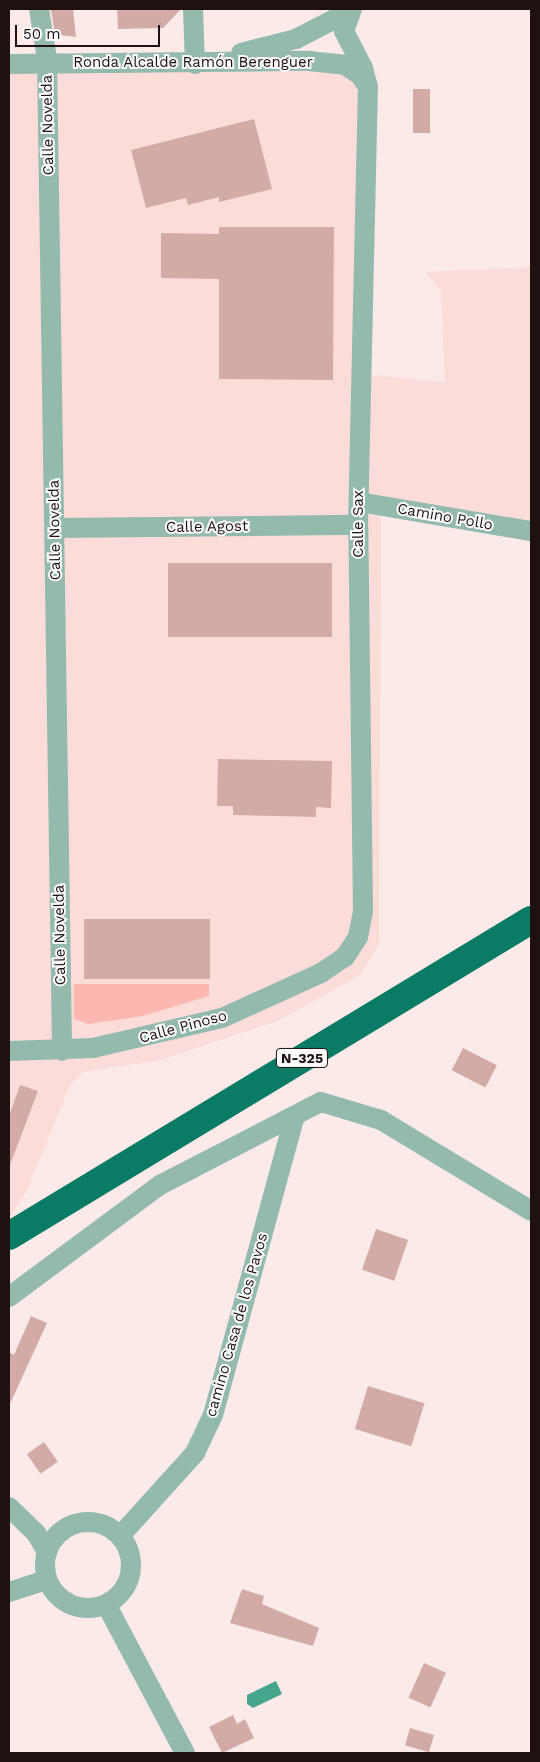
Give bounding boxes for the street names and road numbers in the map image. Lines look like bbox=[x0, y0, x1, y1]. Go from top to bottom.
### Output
street label: Ronda Alcalde Ramón Berenguer bbox=[73, 54, 313, 72]
street label: Calle Novelda bbox=[38, 75, 58, 175]
street label: Calle Novelda bbox=[45, 480, 65, 580]
street label: Calle Sax bbox=[350, 490, 368, 558]
street label: Camino Pollo bbox=[396, 500, 494, 534]
street label: Calle Agost bbox=[165, 517, 249, 537]
street label: Calle Novelda bbox=[50, 885, 70, 985]
street label: Calle Pinoso bbox=[137, 1007, 229, 1047]
road number: N-325 bbox=[276, 1046, 328, 1070]
street label: camino Casa de los Pavos bbox=[202, 1231, 272, 1419]

